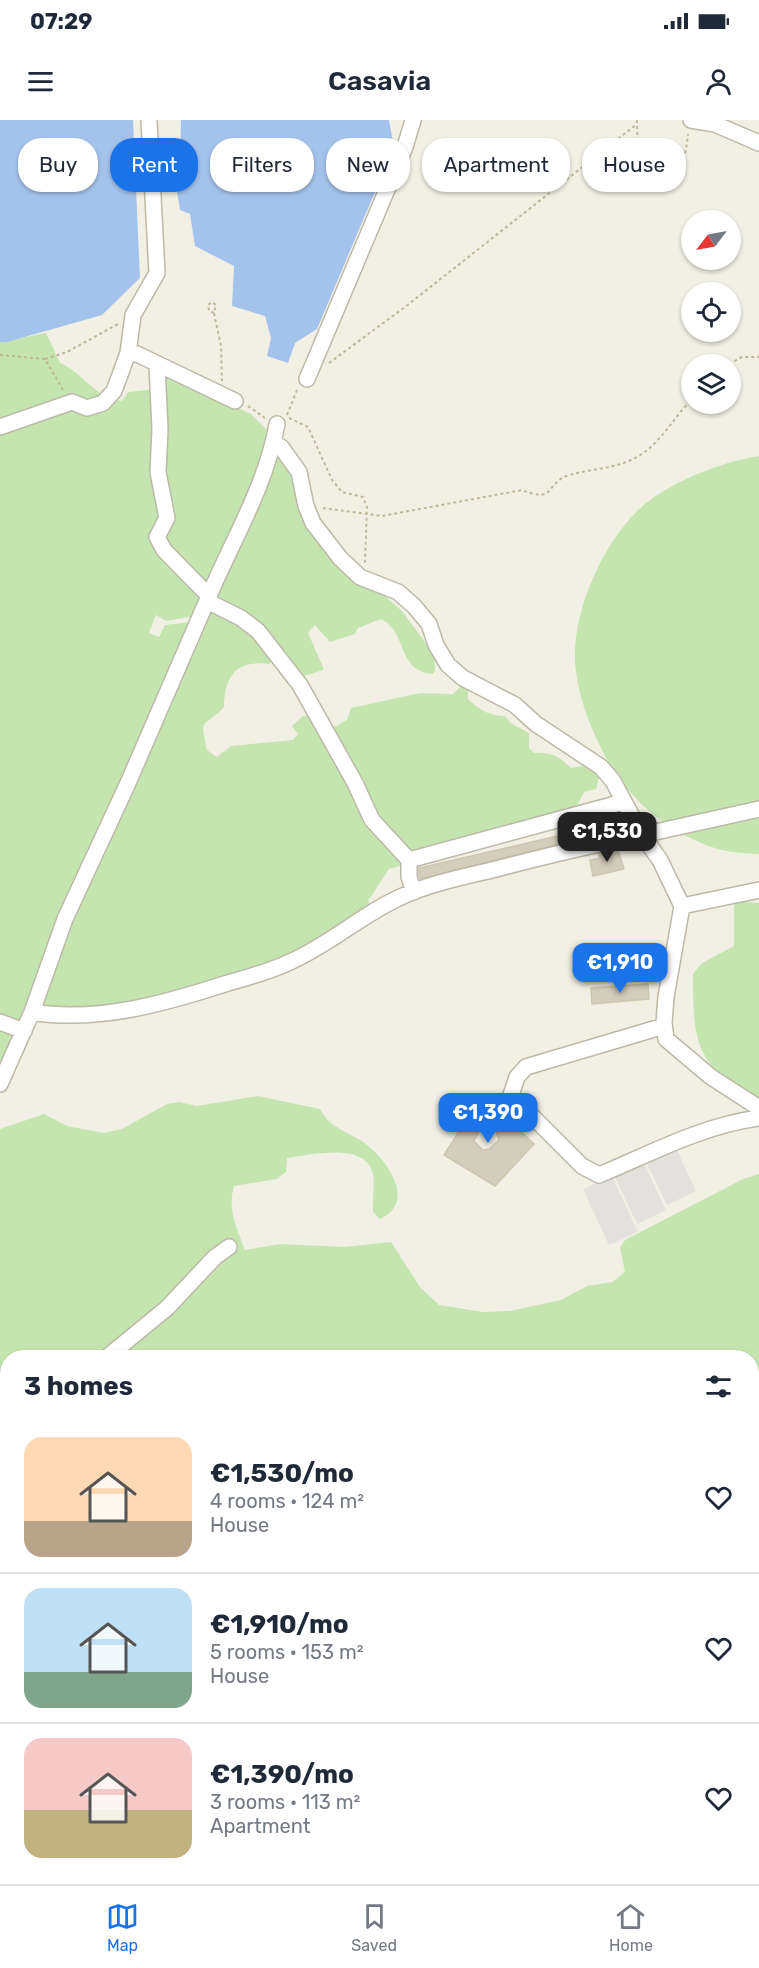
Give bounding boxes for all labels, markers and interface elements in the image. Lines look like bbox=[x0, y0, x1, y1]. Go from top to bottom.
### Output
text: 07:29 bbox=[30, 8, 92, 35]
icon: menu bbox=[24, 65, 57, 98]
text: Casavia bbox=[328, 65, 431, 97]
icon: person bbox=[702, 65, 735, 98]
chip: Buy bbox=[18, 138, 98, 192]
chip: Rent bbox=[110, 138, 198, 192]
chip: Filters bbox=[210, 138, 314, 192]
chip: New bbox=[326, 138, 410, 192]
chip: Apartment bbox=[422, 138, 570, 192]
chip: House bbox=[582, 138, 686, 192]
north arrow bbox=[681, 210, 741, 270]
map controls bbox=[681, 210, 741, 414]
button: locate bbox=[681, 282, 741, 342]
button: layers bbox=[681, 354, 741, 414]
pin: €1,530 bbox=[558, 812, 656, 863]
text: €1,530 bbox=[572, 819, 642, 843]
pin: €1,910 bbox=[571, 943, 669, 994]
text: €1,910 bbox=[587, 950, 653, 974]
pin: €1,390 bbox=[439, 1093, 537, 1144]
text: €1,390 bbox=[453, 1100, 523, 1124]
icon: filters bbox=[702, 1370, 735, 1403]
text: 3 homes bbox=[24, 1371, 133, 1402]
text: €1,530/mo bbox=[210, 1458, 354, 1489]
icon: home bbox=[72, 1461, 144, 1533]
icon: heart bbox=[702, 1481, 735, 1514]
text: 4 rooms · 124 m² bbox=[210, 1489, 364, 1513]
text: House bbox=[210, 1513, 269, 1537]
text: €1,910/mo bbox=[210, 1609, 349, 1640]
icon: home bbox=[72, 1612, 144, 1684]
icon: heart bbox=[702, 1632, 735, 1665]
text: 5 rooms · 153 m² bbox=[210, 1640, 364, 1664]
text: House bbox=[210, 1664, 269, 1688]
text: €1,390/mo bbox=[210, 1759, 354, 1790]
icon: home bbox=[72, 1762, 144, 1834]
icon: heart bbox=[702, 1782, 735, 1815]
text: 3 rooms · 113 m² bbox=[210, 1790, 360, 1814]
text: Apartment bbox=[210, 1814, 311, 1838]
tab: Map bbox=[106, 1900, 139, 1955]
tab: Saved bbox=[351, 1900, 397, 1955]
tab: Home bbox=[609, 1900, 653, 1955]

